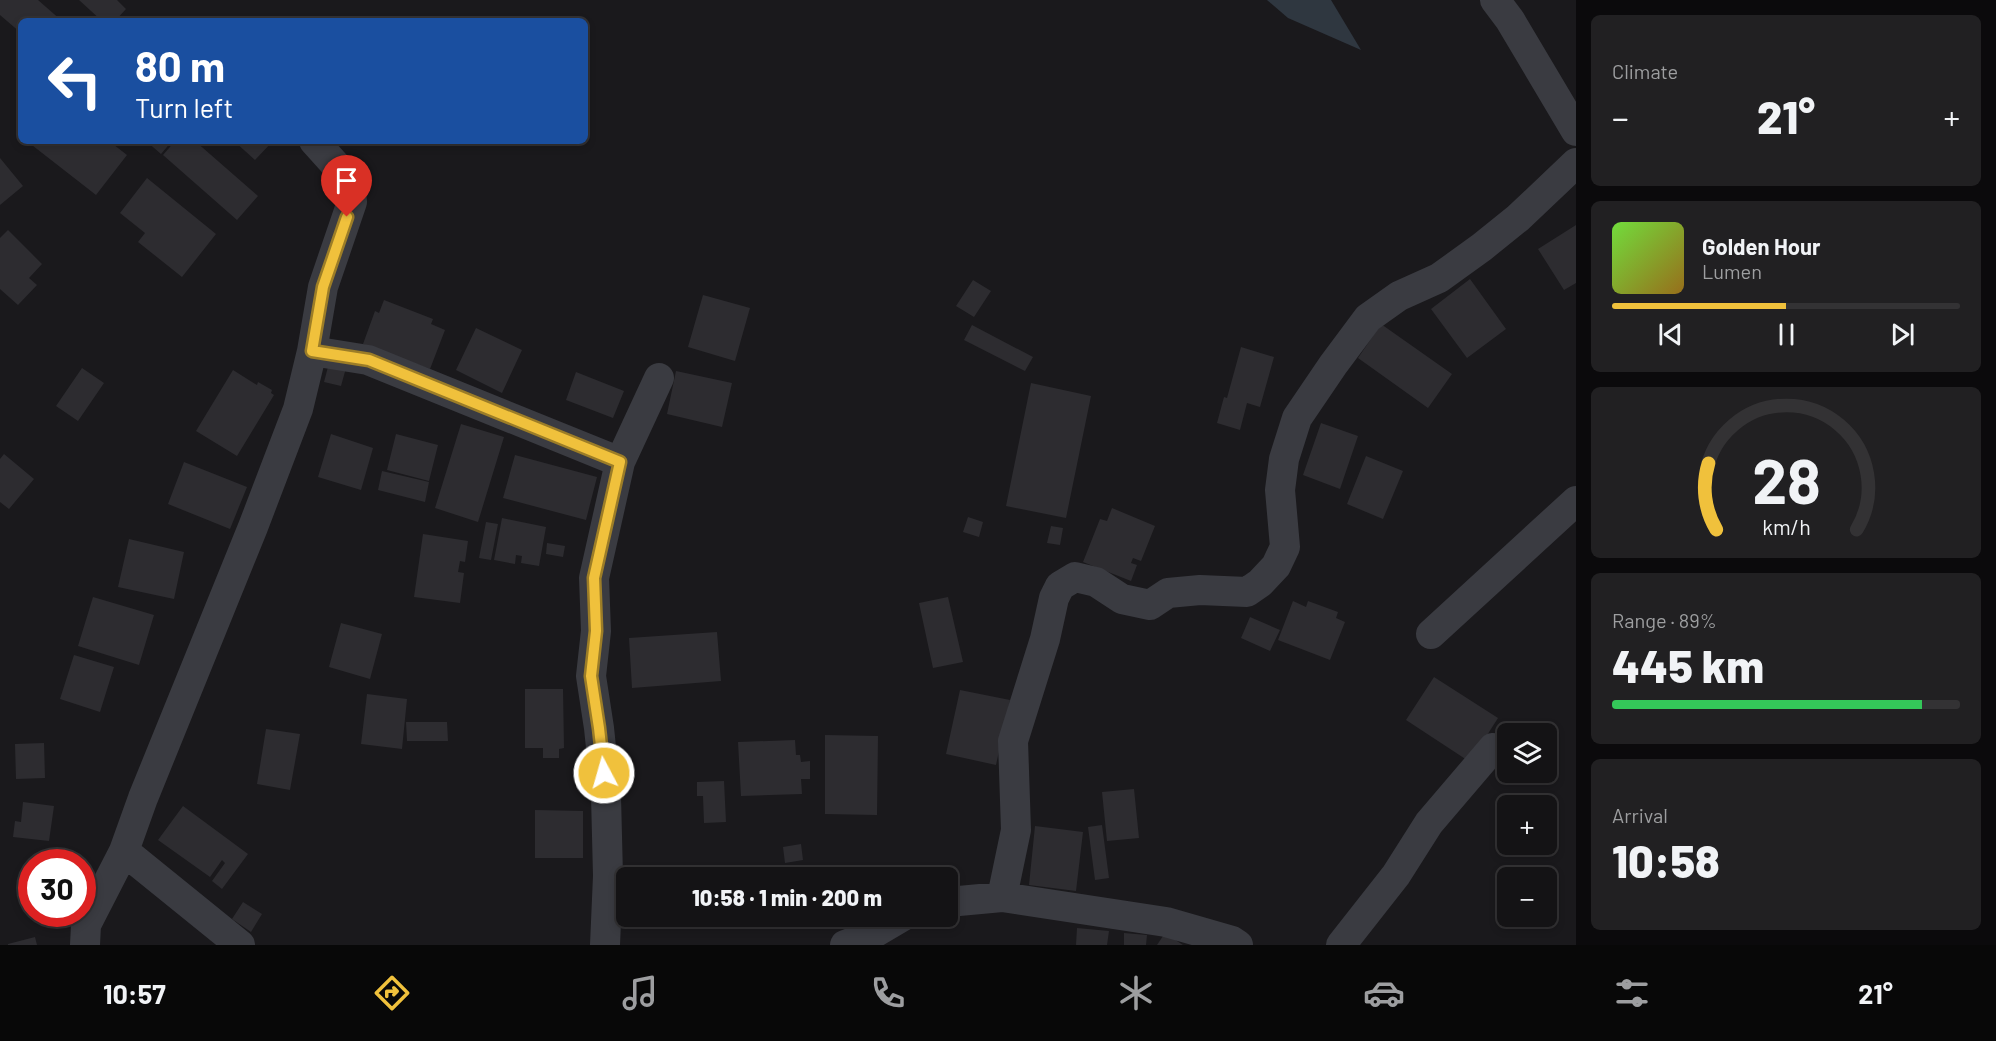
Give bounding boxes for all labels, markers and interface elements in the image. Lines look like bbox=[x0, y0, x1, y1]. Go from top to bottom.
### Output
text: 80 m bbox=[135, 40, 225, 90]
icon: left bbox=[36, 42, 114, 120]
text: Climate bbox=[1612, 59, 1678, 83]
text: 21° bbox=[1757, 89, 1815, 143]
text: Turn left bbox=[135, 91, 233, 123]
text: − bbox=[1612, 97, 1629, 137]
text: + bbox=[1943, 97, 1960, 137]
pin bbox=[321, 155, 372, 217]
icon: arrive bbox=[330, 164, 363, 197]
text: Golden Hour bbox=[1702, 233, 1820, 259]
text: Lumen bbox=[1702, 259, 1762, 283]
icon: previous bbox=[1654, 318, 1687, 351]
icon: pause bbox=[1770, 318, 1803, 351]
icon: next bbox=[1886, 318, 1919, 351]
text: 28 bbox=[1752, 442, 1820, 516]
text: km/h bbox=[1762, 514, 1810, 539]
text: Range · 89% bbox=[1612, 608, 1717, 632]
text: 445 km bbox=[1612, 638, 1764, 692]
map controls bbox=[1497, 723, 1557, 927]
button: layers bbox=[1497, 723, 1557, 783]
position arrow bbox=[572, 741, 636, 805]
button: + bbox=[1497, 795, 1557, 855]
text: Arrival bbox=[1612, 803, 1668, 827]
text: 10:58 bbox=[1612, 833, 1720, 887]
speed limit sign: 30 bbox=[18, 849, 96, 927]
button: − bbox=[1497, 867, 1557, 927]
text: 10:58 · 1 min · 200 m bbox=[692, 884, 882, 910]
icon: directions bbox=[371, 972, 413, 1014]
icon: music bbox=[619, 972, 661, 1014]
icon: phone bbox=[867, 972, 909, 1014]
icon: climate bbox=[1115, 972, 1157, 1014]
icon: car bbox=[1363, 972, 1405, 1014]
icon: filters bbox=[1611, 972, 1653, 1014]
text: 10:57 bbox=[103, 977, 166, 1009]
text: 21° bbox=[1858, 977, 1893, 1009]

